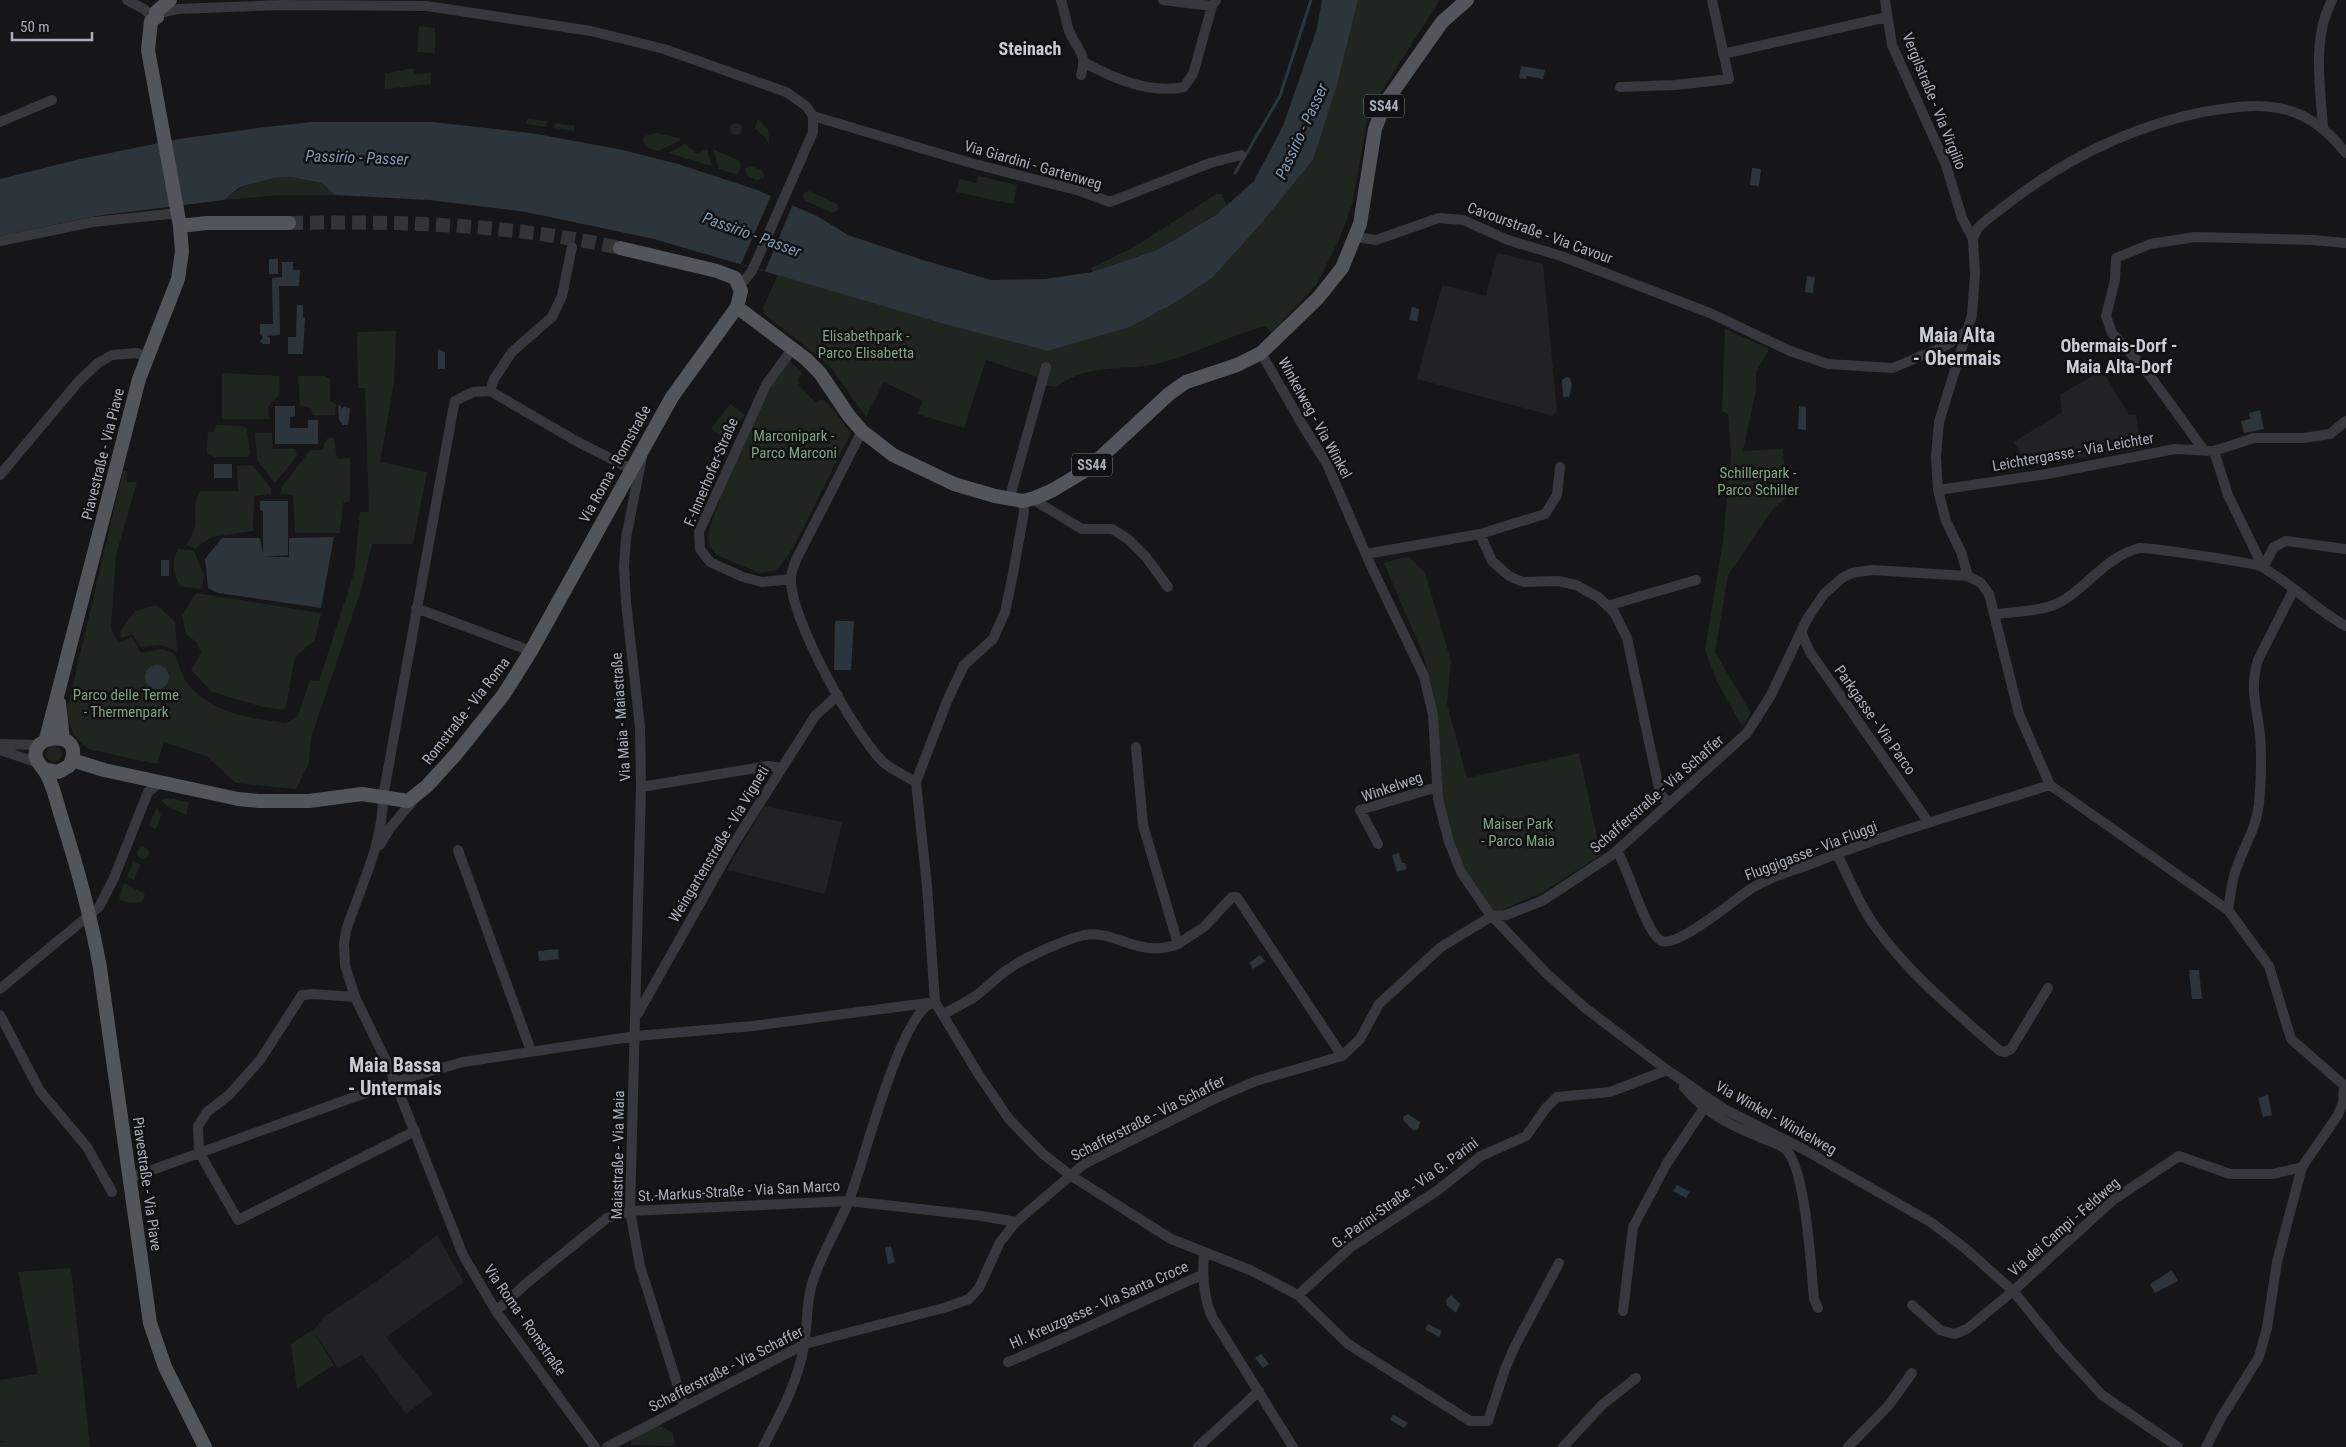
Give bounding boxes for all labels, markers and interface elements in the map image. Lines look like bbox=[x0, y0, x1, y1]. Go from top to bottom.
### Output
scale bar bbox=[12, 10, 92, 42]
text: 50 m bbox=[20, 18, 50, 36]
street label: Vergilstraße - Via Virgilio bbox=[1898, 30, 1970, 172]
district label: Steinach bbox=[999, 38, 1061, 59]
water label: Passirio - Passer bbox=[1271, 79, 1332, 182]
road number: SS44 bbox=[1364, 94, 1404, 118]
street label: Via Giardini - Gartenweg bbox=[962, 137, 1104, 193]
water label: Passirio - Passer bbox=[305, 146, 410, 169]
street label: Cavourstraße - Via Cavour bbox=[1465, 198, 1615, 268]
water label: Passirio - Passer bbox=[700, 208, 805, 261]
district label: Maia Alta - Obermais bbox=[1913, 323, 2001, 370]
park label: Elisabethpark - Parco Elisabetta bbox=[818, 327, 914, 362]
district label: Obermais-Dorf - Maia Alta-Dorf bbox=[2060, 335, 2178, 377]
street label: Winkelweg - Via Winkel bbox=[1274, 354, 1356, 482]
street label: Piavestraße - Via Piave bbox=[78, 386, 128, 522]
street label: Via Roma - Romstraße bbox=[575, 402, 655, 526]
street label: F.-Innerhofer-Straße bbox=[680, 415, 742, 529]
park label: Marconipark - Parco Marconi bbox=[751, 427, 837, 462]
street label: Leichtergasse - Via Leichter bbox=[1991, 429, 2156, 475]
road number: SS44 bbox=[1072, 454, 1112, 476]
park label: Schillerpark - Parco Schiller bbox=[1717, 464, 1799, 499]
street label: Via Maia - Maiastraße bbox=[608, 652, 634, 782]
street label: Romstraße - Via Roma bbox=[418, 654, 514, 768]
street label: Parkgasse - Via Parco bbox=[1831, 662, 1919, 778]
park label: Parco delle Terme - Thermenpark bbox=[73, 686, 179, 721]
street label: Schafferstraße - Via Schaffer bbox=[1587, 731, 1728, 857]
street label: Weingartenstraße - Via Vigneti bbox=[665, 763, 773, 925]
street label: Winkelweg bbox=[1359, 768, 1425, 806]
park label: Maiser Park - Parco Maia bbox=[1481, 815, 1555, 850]
street label: Fluggigasse - Via Fluggi bbox=[1742, 817, 1880, 885]
district label: Maia Bassa - Untermais bbox=[348, 1053, 442, 1100]
street label: Schafferstraße - Via Schaffer bbox=[1068, 1071, 1229, 1165]
street label: Via Winkel - Winkelweg bbox=[1712, 1077, 1840, 1159]
street label: Maiastraße - Via Maia bbox=[608, 1090, 628, 1220]
street label: Piavestraße - Via Piave bbox=[129, 1116, 165, 1252]
street label: G.-Parini-Straße - Via G. Parini bbox=[1328, 1134, 1482, 1252]
street label: Via dei Campi - Feldweg bbox=[2005, 1174, 2123, 1280]
street label: St.-Markus-Straße - Via San Marco bbox=[638, 1177, 840, 1205]
street label: Hl. Kreuzgasse - Via Santa Croce bbox=[1007, 1257, 1191, 1353]
street label: Via Roma - Romstraße bbox=[480, 1261, 570, 1379]
street label: Schafferstraße - Via Schaffer bbox=[646, 1322, 807, 1416]

